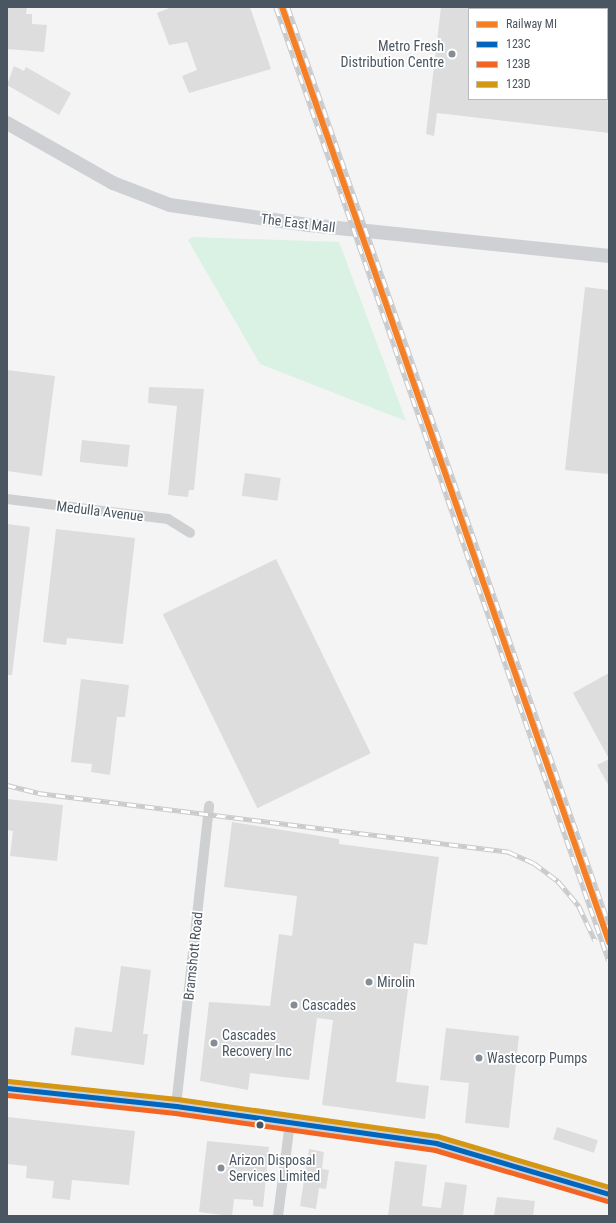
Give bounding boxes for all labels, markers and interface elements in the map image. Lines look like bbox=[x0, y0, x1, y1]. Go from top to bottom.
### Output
legend bbox=[468, 8, 608, 100]
text: Railway MI bbox=[506, 17, 557, 31]
text: 123C bbox=[506, 37, 531, 51]
place label: Metro Fresh Distribution Centre bbox=[341, 38, 444, 70]
marker: Metro Fresh Distribution Centre bbox=[447, 49, 457, 59]
text: 123B bbox=[506, 57, 530, 71]
text: 123D bbox=[506, 77, 531, 91]
street label: The East Mall bbox=[260, 210, 336, 236]
street label: Medulla Avenue bbox=[56, 497, 144, 525]
street label: Bramshott Road bbox=[180, 911, 206, 1001]
place label: Mirolin bbox=[377, 974, 415, 990]
marker: Mirolin bbox=[364, 977, 374, 987]
place label: Cascades bbox=[302, 997, 356, 1013]
marker: Cascades bbox=[289, 1000, 299, 1010]
place label: Cascades Recovery Inc bbox=[222, 1027, 292, 1060]
marker: Cascades Recovery Inc bbox=[209, 1038, 219, 1048]
place label: Wastecorp Pumps bbox=[487, 1050, 587, 1066]
marker: Wastecorp Pumps bbox=[474, 1053, 484, 1063]
unlabelled marker bbox=[255, 1120, 265, 1130]
place label: Arizon Disposal Services Limited bbox=[229, 1152, 320, 1184]
marker: Arizon Disposal Services Limited bbox=[216, 1163, 226, 1173]

